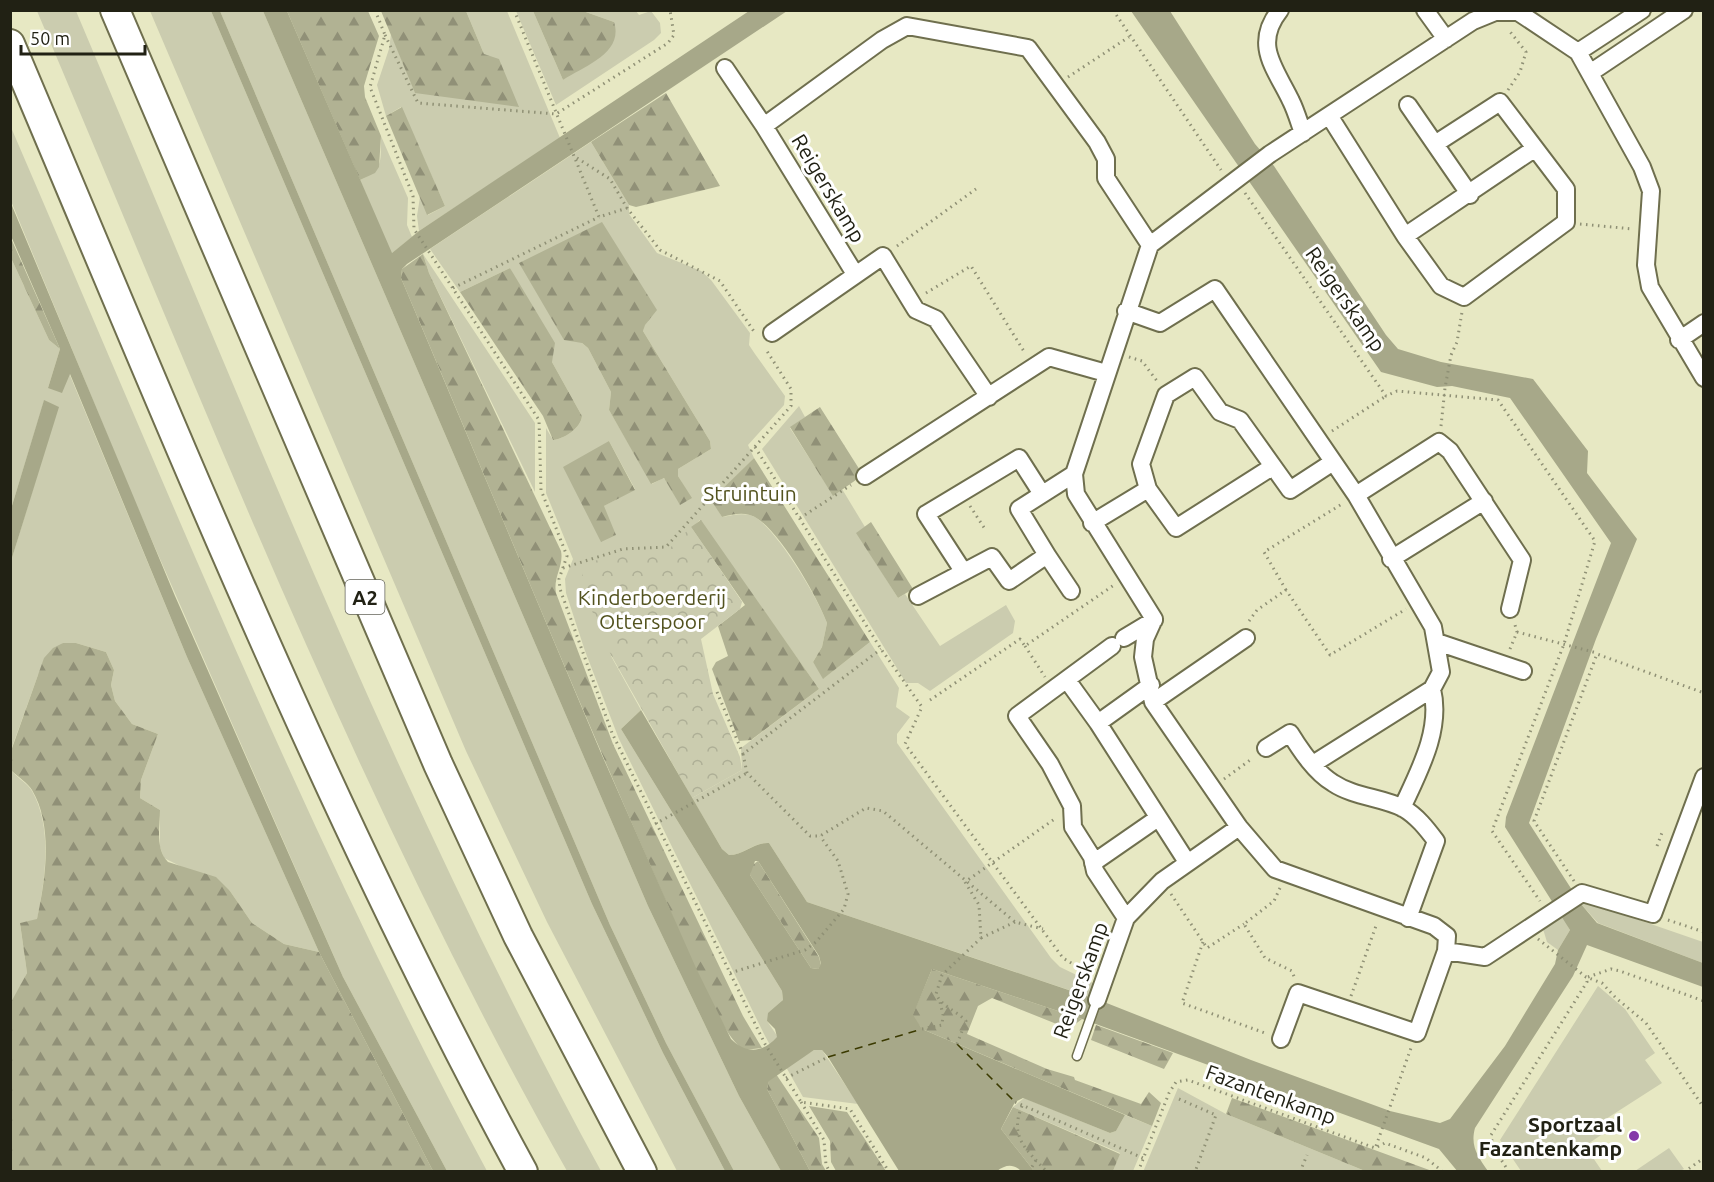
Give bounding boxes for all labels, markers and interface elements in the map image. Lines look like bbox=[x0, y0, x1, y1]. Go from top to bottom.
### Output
scale bar bbox=[21, 18, 146, 56]
text: 50 m bbox=[30, 28, 70, 48]
street label: Reigerskamp bbox=[787, 129, 871, 247]
street label: Reigerskamp bbox=[1301, 242, 1391, 356]
park label: Struintuin bbox=[703, 481, 797, 505]
road number: A2 bbox=[346, 580, 385, 614]
park label: Kinderboerderij Otterspoor bbox=[578, 585, 726, 633]
street label: Reigerskamp bbox=[1048, 918, 1112, 1042]
street label: Fazantenkamp bbox=[1203, 1059, 1339, 1129]
place label: Sportzaal Fazantenkamp bbox=[1479, 1112, 1622, 1160]
marker: Sportzaal Fazantenkamp bbox=[1627, 1129, 1641, 1143]

